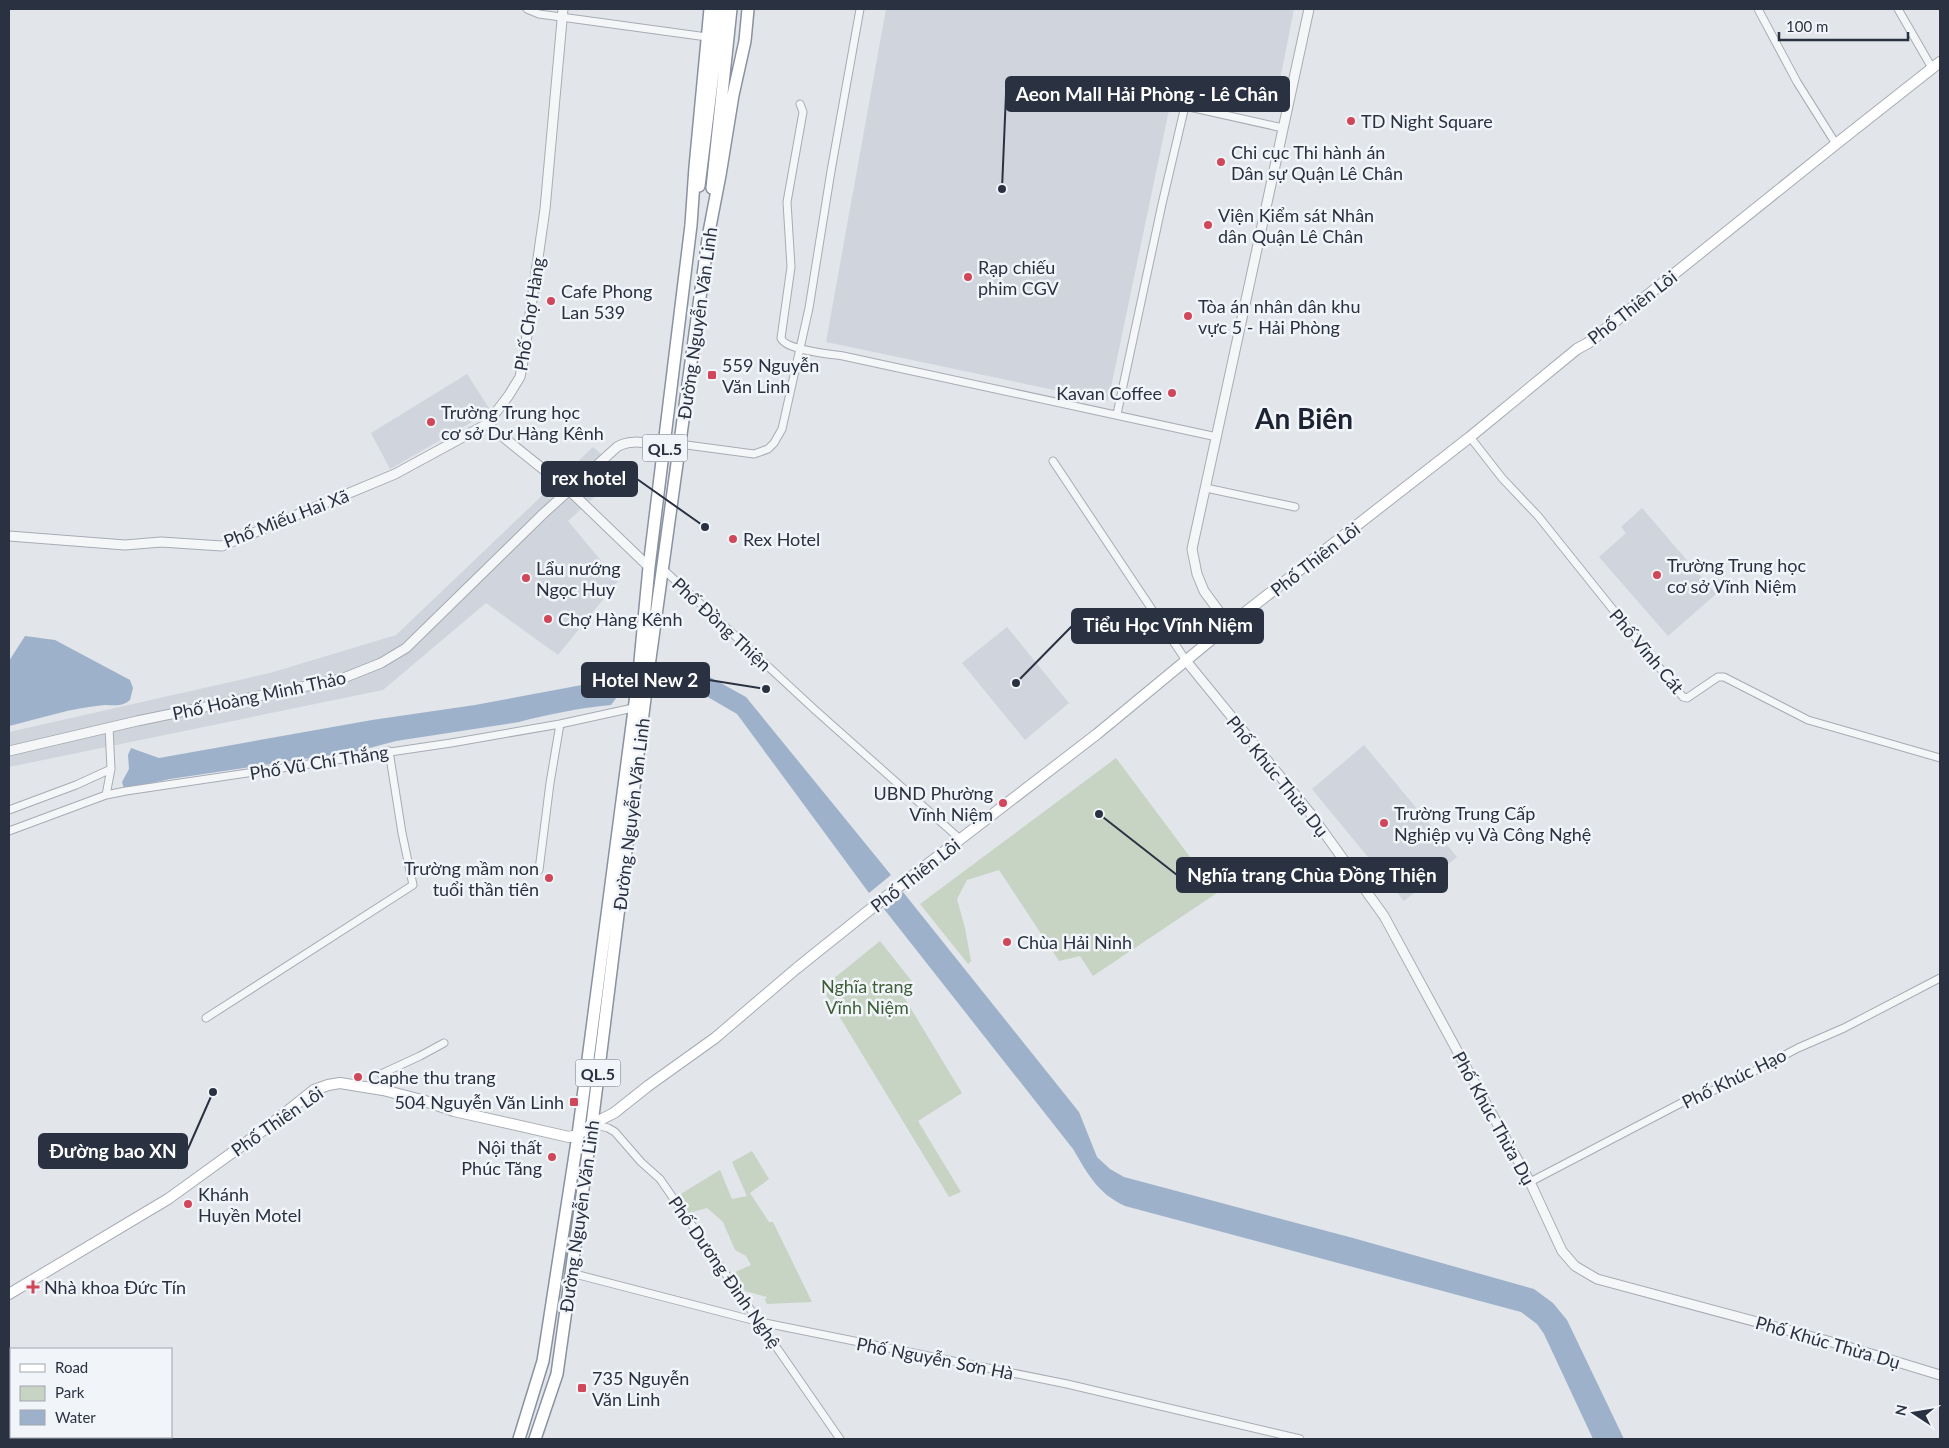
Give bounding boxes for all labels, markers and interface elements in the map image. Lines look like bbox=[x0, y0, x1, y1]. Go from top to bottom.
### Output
scale bar bbox=[1779, 10, 1908, 42]
text: 100 m bbox=[1786, 17, 1828, 35]
callout: Aeon Mall Hải Phòng - Lê Chân bbox=[1006, 77, 1289, 111]
text: Aeon Mall Hải Phòng - Lê Chân bbox=[1015, 82, 1278, 105]
place label: TD Night Square bbox=[1361, 110, 1493, 132]
marker: TD Night Square bbox=[1345, 115, 1357, 127]
place label: Chi cục Thi hành án Dân sự Quận Lê Chân bbox=[1231, 141, 1403, 184]
marker: Chi cục Thi hành án Dân sự Quận Lê Chân bbox=[1215, 156, 1227, 168]
place label: Viện Kiểm sát Nhân dân Quận Lê Chân bbox=[1218, 204, 1374, 247]
marker: Viện Kiểm sát Nhân dân Quận Lê Chân bbox=[1202, 219, 1214, 231]
street label: Đường Nguyễn Văn Linh bbox=[673, 226, 721, 420]
street label: Phố Chợ Hàng bbox=[509, 256, 549, 372]
place label: Rạp chiếu phim CGV bbox=[978, 256, 1060, 299]
street label: Phố Thiên Lôi bbox=[1583, 265, 1681, 349]
marker: Rạp chiếu phim CGV bbox=[962, 271, 974, 283]
place label: Cafe Phong Lan 539 bbox=[561, 280, 652, 323]
marker: Cafe Phong Lan 539 bbox=[545, 295, 557, 307]
place label: Tòa án nhân dân khu vực 5 - Hải Phòng bbox=[1198, 295, 1360, 338]
marker: Tòa án nhân dân khu vực 5 - Hải Phòng bbox=[1182, 310, 1194, 322]
place label: 559 Nguyễn Văn Linh bbox=[722, 354, 819, 397]
marker: 559 Nguyễn Văn Linh bbox=[706, 369, 718, 381]
place label: Kavan Coffee bbox=[1056, 382, 1162, 404]
marker: Kavan Coffee bbox=[1166, 387, 1178, 399]
place label: Trường Trung học cơ sở Dư Hàng Kênh bbox=[441, 401, 604, 444]
district label: An Biên bbox=[1254, 401, 1353, 435]
marker: Trường Trung học cơ sở Dư Hàng Kênh bbox=[425, 416, 437, 428]
road number: QL.5 bbox=[642, 434, 688, 462]
callout: rex hotel bbox=[542, 462, 637, 496]
text: rex hotel bbox=[552, 466, 626, 489]
street label: Phố Miếu Hai Xã bbox=[220, 484, 352, 552]
street label: Phố Thiên Lôi bbox=[1266, 517, 1364, 601]
place label: Rex Hotel bbox=[743, 528, 820, 550]
marker: Rex Hotel bbox=[727, 533, 739, 545]
place label: Trường Trung học cơ sở Vĩnh Niệm bbox=[1667, 554, 1807, 597]
place label: Lẩu nướng Ngọc Huy bbox=[536, 557, 621, 600]
marker: Trường Trung học cơ sở Vĩnh Niệm bbox=[1651, 569, 1663, 581]
marker: Lẩu nướng Ngọc Huy bbox=[520, 572, 532, 584]
street label: Phố Đồng Thiện bbox=[668, 573, 776, 675]
street label: Phố Vĩnh Cát bbox=[1605, 604, 1689, 698]
place label: Chợ Hàng Kênh bbox=[558, 608, 682, 630]
callout: Tiểu Học Vĩnh Niệm bbox=[1072, 609, 1263, 643]
marker: Chợ Hàng Kênh bbox=[542, 613, 554, 625]
text: Tiểu Học Vĩnh Niệm bbox=[1083, 613, 1253, 636]
callout: Hotel New 2 bbox=[582, 663, 709, 697]
street label: Phố Hoàng Minh Thảo bbox=[170, 666, 348, 724]
text: Hotel New 2 bbox=[592, 668, 698, 691]
street label: Phố Khúc Thừa Dụ bbox=[1222, 711, 1334, 841]
street label: Đường Nguyễn Văn Linh bbox=[608, 717, 654, 911]
street label: Phố Vũ Chí Thắng bbox=[248, 740, 390, 784]
place label: UBND Phường Vĩnh Niệm bbox=[874, 782, 993, 825]
marker: UBND Phường Vĩnh Niệm bbox=[997, 797, 1009, 809]
place label: Trường Trung Cấp Nghiệp vụ Và Công Nghệ bbox=[1394, 802, 1591, 845]
marker: Trường Trung Cấp Nghiệp vụ Và Công Nghệ bbox=[1378, 817, 1390, 829]
street label: Phố Thiên Lôi bbox=[866, 833, 964, 917]
place label: Trường mầm non tuổi thần tiên bbox=[404, 857, 539, 900]
callout: Nghĩa trang Chùa Đồng Thiện bbox=[1177, 858, 1447, 892]
text: Nghĩa trang Chùa Đồng Thiện bbox=[1187, 863, 1437, 886]
marker: Trường mầm non tuổi thần tiên bbox=[543, 872, 555, 884]
place label: Chùa Hải Ninh bbox=[1017, 931, 1132, 953]
marker: Chùa Hải Ninh bbox=[1001, 936, 1013, 948]
park label: Nghĩa trang Vĩnh Niệm bbox=[821, 975, 913, 1018]
street label: Phố Khúc Hạo bbox=[1678, 1043, 1790, 1113]
street label: Phố Khúc Thừa Dụ bbox=[1448, 1047, 1540, 1189]
road number: QL.5 bbox=[576, 1060, 620, 1086]
place label: Caphe thu trang bbox=[368, 1066, 496, 1088]
marker: Caphe thu trang bbox=[352, 1071, 364, 1083]
street label: Phố Thiên Lôi bbox=[227, 1081, 327, 1161]
place label: 504 Nguyễn Văn Linh bbox=[394, 1091, 564, 1113]
marker: 504 Nguyễn Văn Linh bbox=[568, 1096, 580, 1108]
street label: Đường Nguyễn Văn Linh bbox=[555, 1119, 603, 1313]
callout: Đường bao XN bbox=[39, 1134, 187, 1168]
place label: Nội thất Phúc Tăng bbox=[461, 1136, 543, 1179]
text: Đường bao XN bbox=[48, 1139, 177, 1162]
marker: Nội thất Phúc Tăng bbox=[546, 1151, 558, 1163]
place label: Khánh Huyền Motel bbox=[198, 1183, 301, 1226]
street label: Phố Dương Đình Nghệ bbox=[664, 1192, 786, 1352]
marker: Khánh Huyền Motel bbox=[182, 1198, 194, 1210]
place label: Nhà khoa Đức Tín bbox=[44, 1276, 186, 1298]
marker: Nhà khoa Đức Tín bbox=[26, 1280, 40, 1294]
street label: Phố Khúc Thừa Dụ bbox=[1753, 1311, 1903, 1373]
street label: Phố Nguyễn Sơn Hà bbox=[855, 1332, 1015, 1384]
legend bbox=[10, 1348, 172, 1438]
text: Road bbox=[55, 1358, 88, 1376]
place label: 735 Nguyễn Văn Linh bbox=[592, 1367, 689, 1410]
marker: 735 Nguyễn Văn Linh bbox=[576, 1382, 588, 1394]
text: Park bbox=[55, 1383, 85, 1401]
north arrow bbox=[1889, 1388, 1939, 1438]
text: N bbox=[1891, 1403, 1910, 1417]
text: Water bbox=[55, 1408, 96, 1426]

